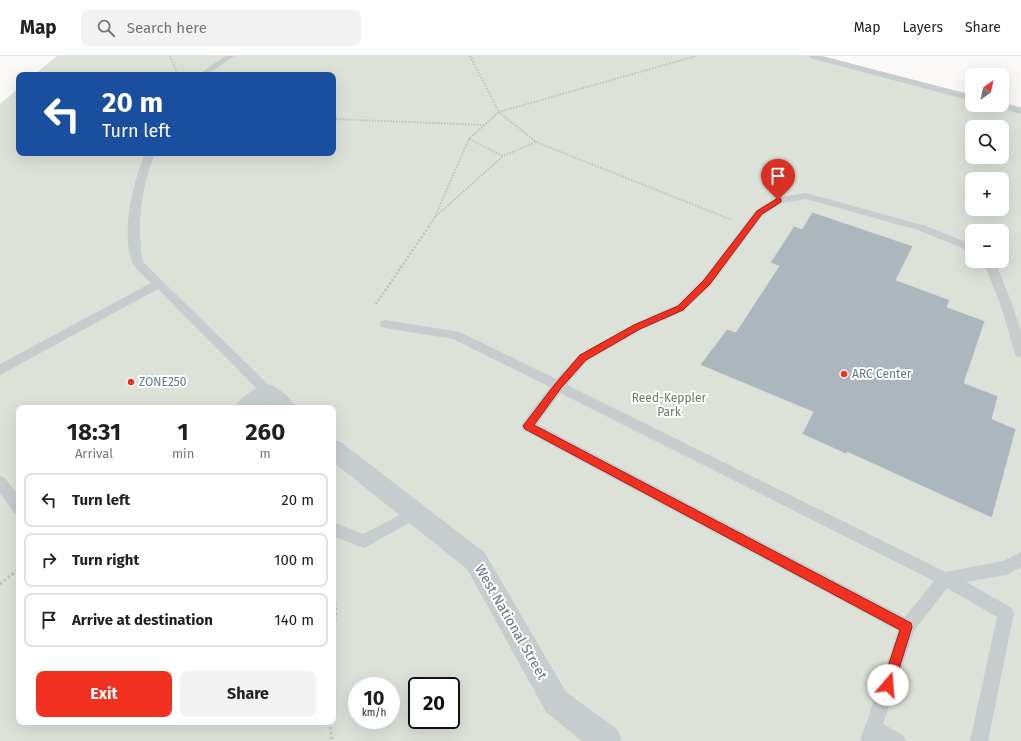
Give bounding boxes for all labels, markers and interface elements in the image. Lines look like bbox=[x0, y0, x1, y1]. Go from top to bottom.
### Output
search box bbox=[81, 10, 361, 46]
text: Map bbox=[20, 16, 57, 39]
icon: search bbox=[95, 17, 117, 39]
text: Search here bbox=[127, 19, 207, 37]
text: Map bbox=[854, 19, 880, 36]
text: Layers bbox=[902, 19, 943, 36]
text: Share bbox=[965, 19, 1001, 36]
north arrow bbox=[965, 68, 1009, 112]
map controls bbox=[965, 68, 1009, 268]
text: 20 m bbox=[102, 86, 163, 119]
icon: left bbox=[36, 88, 88, 140]
text: Turn left bbox=[102, 120, 171, 142]
button: search bbox=[965, 120, 1009, 164]
pin bbox=[761, 159, 795, 200]
icon: arrive bbox=[767, 165, 789, 187]
button: + bbox=[965, 172, 1009, 216]
button: − bbox=[965, 224, 1009, 268]
place label: ARC Center bbox=[852, 367, 912, 381]
marker: ARC Center bbox=[839, 369, 849, 379]
place label: ZONE250 bbox=[139, 375, 187, 389]
marker: ZONE250 bbox=[126, 377, 136, 387]
park label: Reed-Keppler Park bbox=[632, 391, 707, 419]
text: 18:31 bbox=[67, 418, 121, 446]
text: 1 bbox=[178, 418, 189, 446]
text: 260 bbox=[245, 418, 285, 446]
text: Arrival bbox=[75, 446, 113, 461]
text: min bbox=[172, 446, 194, 461]
text: m bbox=[260, 446, 271, 461]
icon: left bbox=[38, 489, 60, 511]
text: Turn left bbox=[72, 491, 130, 509]
text: 20 m bbox=[281, 491, 314, 509]
icon: right bbox=[38, 549, 60, 571]
text: Turn right bbox=[72, 551, 139, 569]
text: 100 m bbox=[274, 551, 314, 569]
street label: West National Street bbox=[471, 561, 551, 683]
icon: arrive bbox=[38, 609, 60, 631]
text: Arrive at destination bbox=[72, 611, 213, 629]
text: 140 m bbox=[274, 611, 314, 629]
position arrow bbox=[867, 664, 909, 706]
button: Exit bbox=[36, 671, 172, 717]
button: Share bbox=[180, 671, 316, 717]
speed limit sign: 20 bbox=[408, 677, 460, 729]
text: 10 bbox=[364, 686, 384, 710]
text: km/h bbox=[362, 707, 386, 719]

